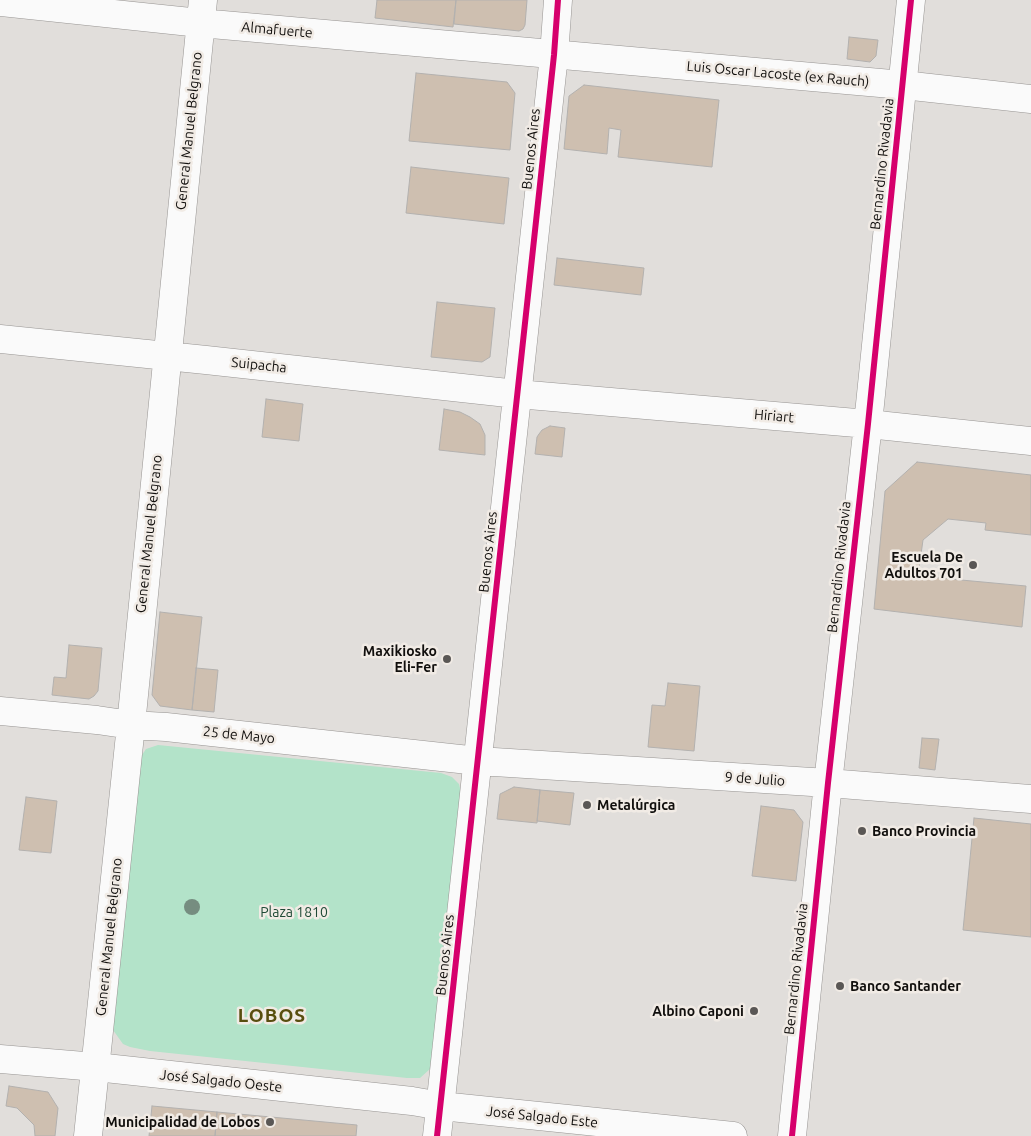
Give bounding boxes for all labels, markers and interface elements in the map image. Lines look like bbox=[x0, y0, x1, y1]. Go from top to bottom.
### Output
street label: Almafuerte bbox=[241, 19, 313, 41]
street label: General Manuel Belgrano bbox=[172, 51, 206, 211]
street label: Luis Oscar Lacoste (ex Rauch) bbox=[686, 58, 870, 90]
street label: Bernardino Rivadavia bbox=[867, 97, 897, 231]
street label: Buenos Aires bbox=[518, 108, 544, 190]
street label: Suipacha bbox=[230, 354, 288, 376]
street label: Hiriart bbox=[753, 406, 795, 426]
street label: General Manuel Belgrano bbox=[132, 454, 166, 614]
street label: Bernardino Rivadavia bbox=[824, 500, 854, 634]
street label: Buenos Aires bbox=[475, 511, 501, 593]
place label: Escuela De Adultos 701 bbox=[885, 549, 963, 582]
marker: Escuela De Adultos 701 bbox=[967, 559, 979, 571]
place label: Maxikiosko Eli-Fer bbox=[363, 643, 437, 676]
marker: Maxikiosko Eli-Fer bbox=[441, 653, 453, 665]
street label: 25 de Mayo bbox=[202, 723, 276, 747]
street label: 9 de Julio bbox=[724, 769, 786, 789]
place label: Metalúrgica bbox=[597, 797, 675, 813]
marker: Metalúrgica bbox=[581, 799, 593, 811]
place label: Banco Provincia bbox=[872, 823, 976, 839]
marker: Banco Provincia bbox=[856, 825, 868, 837]
street label: General Manuel Belgrano bbox=[92, 857, 126, 1017]
street label: Bernardino Rivadavia bbox=[781, 902, 811, 1036]
park label: Plaza 1810 bbox=[260, 904, 328, 920]
street label: Buenos Aires bbox=[432, 914, 458, 996]
place label: Banco Santander bbox=[850, 978, 961, 994]
marker: Banco Santander bbox=[834, 980, 846, 992]
place label: Albino Caponi bbox=[652, 1003, 744, 1019]
district label: LOBOS bbox=[237, 1005, 307, 1027]
marker: Albino Caponi bbox=[748, 1005, 760, 1017]
street label: José Salgado Oeste bbox=[159, 1066, 283, 1096]
street label: José Salgado Este bbox=[485, 1103, 599, 1131]
place label: Municipalidad de Lobos bbox=[105, 1114, 260, 1130]
marker: Municipalidad de Lobos bbox=[264, 1116, 276, 1128]

